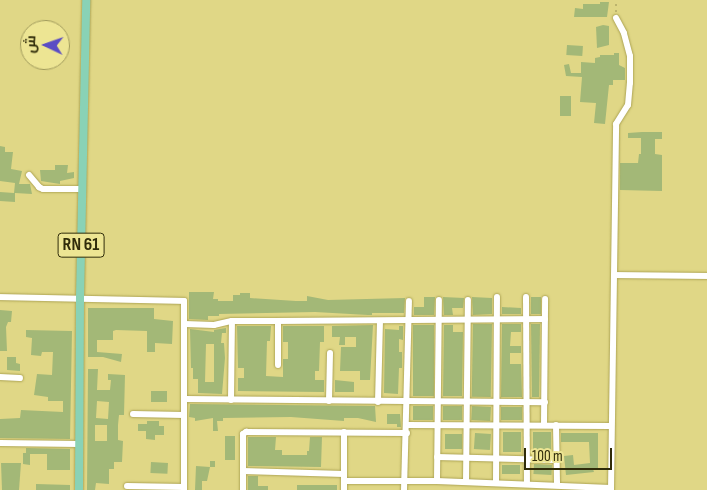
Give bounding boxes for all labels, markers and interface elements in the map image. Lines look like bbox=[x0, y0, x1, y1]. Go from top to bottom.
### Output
north arrow bbox=[20, 20, 70, 70]
text: ش bbox=[22, 35, 39, 54]
road number: RN 61 bbox=[57, 230, 105, 260]
scale bar bbox=[527, 438, 614, 470]
text: 100 m bbox=[532, 447, 563, 466]

